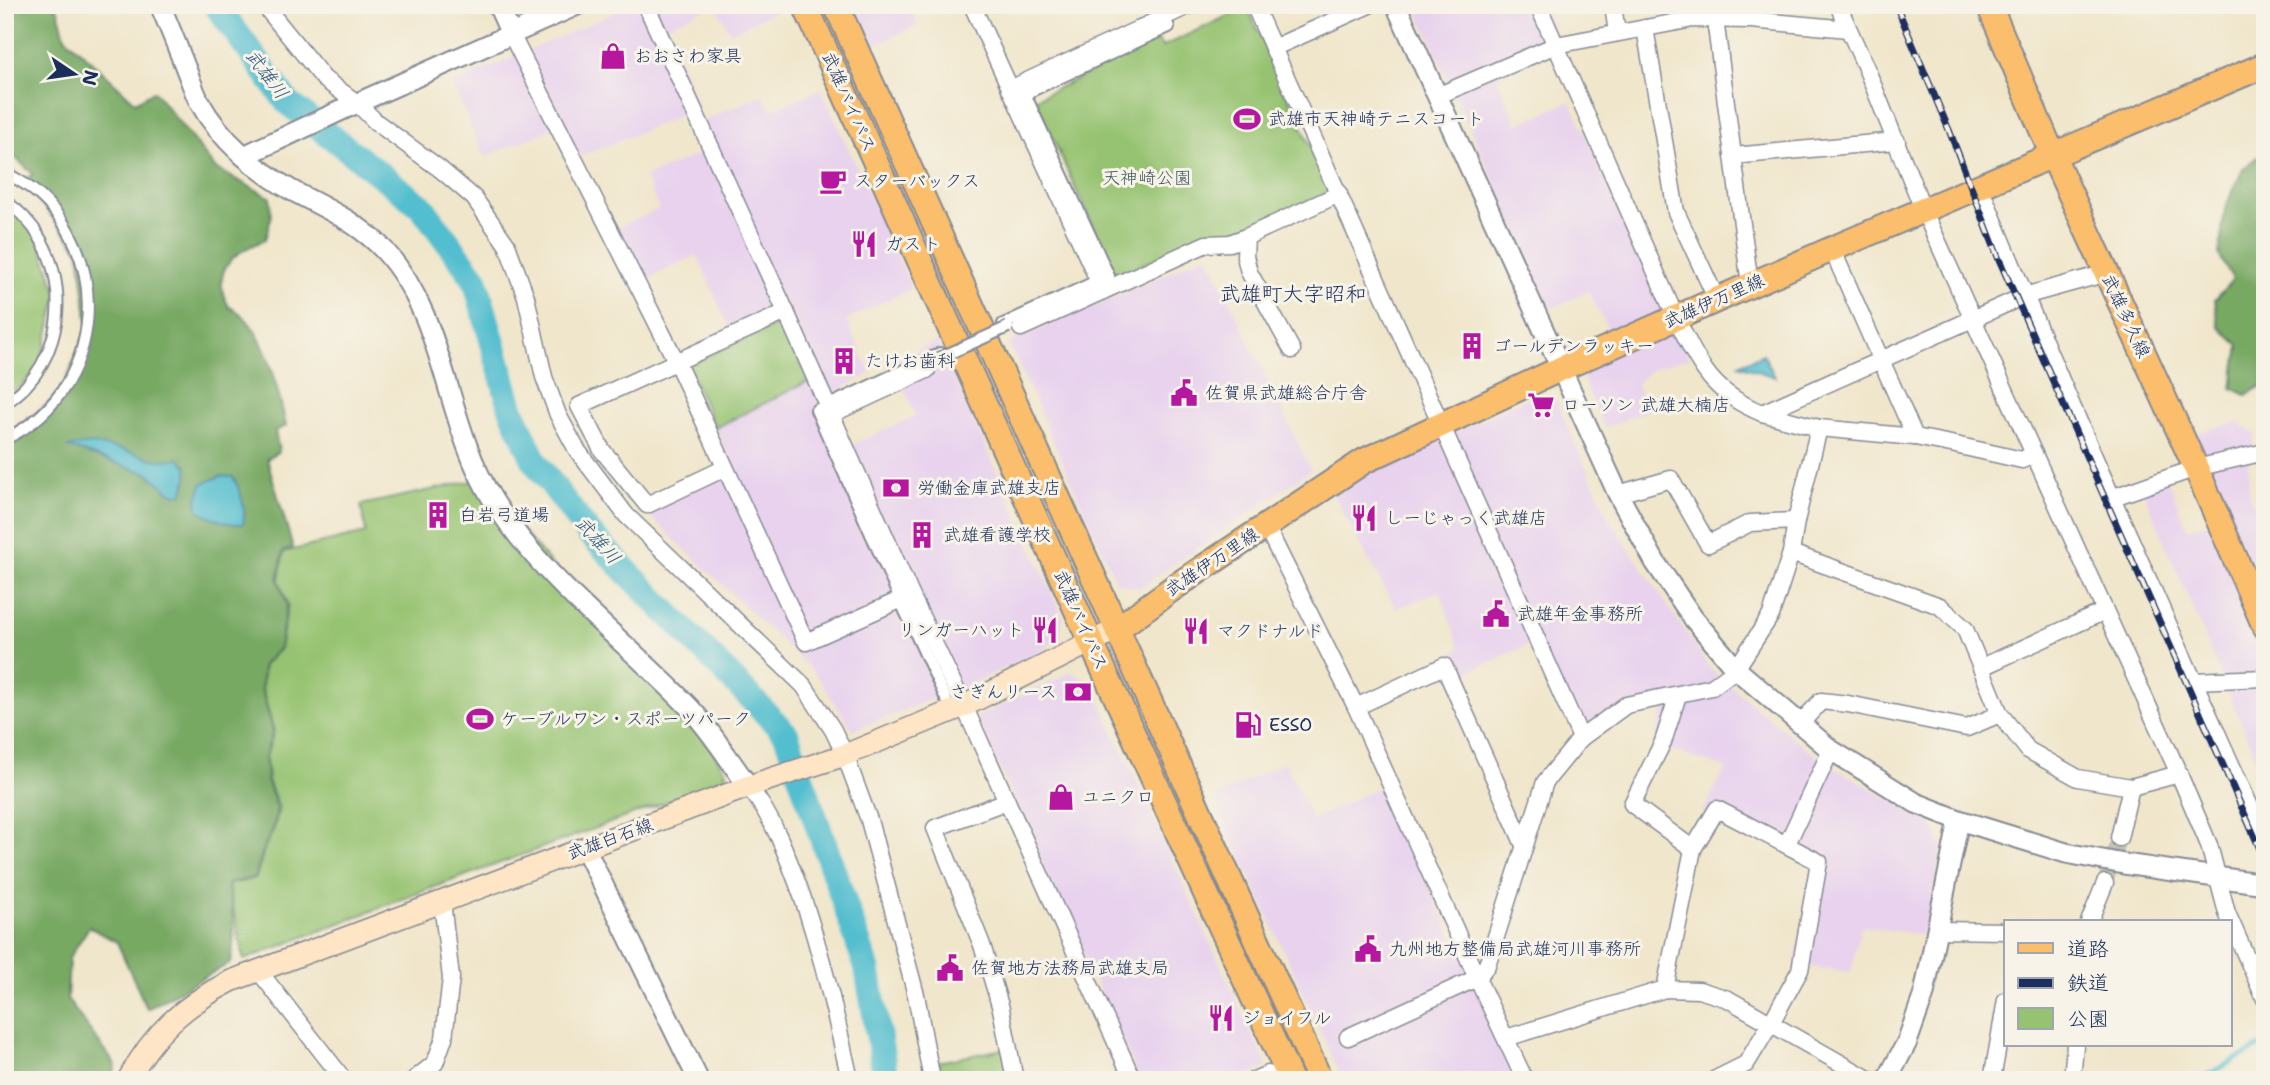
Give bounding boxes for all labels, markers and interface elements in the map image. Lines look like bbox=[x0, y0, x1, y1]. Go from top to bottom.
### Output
north arrow bbox=[38, 38, 108, 108]
shop icon: おおさわ家具 bbox=[598, 41, 628, 71]
water label: 武雄川 bbox=[240, 44, 294, 104]
place label: おおさわ家具 bbox=[634, 44, 742, 68]
street label: 武雄バイパス bbox=[816, 48, 882, 156]
text: N bbox=[76, 68, 104, 88]
sports icon: 武雄市天神崎テニスコート bbox=[1232, 104, 1262, 134]
place label: 武雄市天神崎テニスコート bbox=[1268, 107, 1484, 131]
cafe icon: スターバックス bbox=[818, 166, 848, 196]
park label: 天神崎公園 bbox=[1102, 166, 1192, 190]
place label: スターバックス bbox=[854, 169, 980, 193]
restaurant icon: ガスト bbox=[849, 229, 879, 259]
place label: ガスト bbox=[885, 232, 941, 256]
street label: 武雄伊万里線 bbox=[1660, 268, 1768, 334]
street label: 武雄多久線 bbox=[2096, 270, 2156, 362]
district label: 武雄町大字昭和 bbox=[1220, 280, 1367, 308]
building icon: ゴールデンラッキー bbox=[1457, 331, 1487, 361]
place label: ゴールデンラッキー bbox=[1493, 334, 1654, 358]
building icon: たけお歯科 bbox=[829, 346, 859, 376]
place label: たけお歯科 bbox=[865, 349, 955, 373]
public building icon: 佐賀県武雄総合庁舎 bbox=[1169, 378, 1199, 408]
place label: 佐賀県武雄総合庁舎 bbox=[1205, 381, 1367, 405]
supermarket icon: ローソン 武雄大楠店 bbox=[1526, 390, 1556, 420]
place label: ローソン 武雄大楠店 bbox=[1562, 393, 1730, 417]
bank icon: 労働金庫武雄支店 bbox=[881, 473, 911, 503]
place label: 労働金庫武雄支店 bbox=[917, 476, 1061, 500]
building icon: 白岩弓道場 bbox=[423, 500, 453, 530]
place label: 白岩弓道場 bbox=[459, 503, 549, 527]
restaurant icon: しーじゃっく武雄店 bbox=[1349, 503, 1379, 533]
place label: しーじゃっく武雄店 bbox=[1385, 506, 1547, 530]
water label: 武雄川 bbox=[570, 510, 626, 570]
building icon: 武雄看護学校 bbox=[907, 520, 937, 550]
street label: 武雄伊万里線 bbox=[1161, 522, 1263, 602]
place label: 武雄看護学校 bbox=[943, 523, 1051, 547]
street label: 武雄バイパス bbox=[1048, 566, 1114, 674]
public building icon: 武雄年金事務所 bbox=[1481, 599, 1511, 629]
place label: 武雄年金事務所 bbox=[1517, 602, 1643, 626]
restaurant icon: リンガーハット bbox=[1030, 615, 1060, 645]
restaurant icon: マクドナルド bbox=[1181, 616, 1211, 646]
place label: リンガーハット bbox=[898, 618, 1024, 642]
place label: マクドナルド bbox=[1217, 619, 1324, 643]
bank icon: さぎんリース bbox=[1063, 677, 1093, 707]
place label: さぎんリース bbox=[950, 680, 1057, 704]
sports icon: ケーブルワン・スポーツパーク bbox=[465, 704, 495, 734]
place label: ケーブルワン・スポーツパーク bbox=[501, 707, 751, 731]
fuel station icon: ESSO bbox=[1233, 710, 1263, 740]
place label: ESSO bbox=[1269, 713, 1312, 737]
shop icon: ユニクロ bbox=[1046, 782, 1076, 812]
place label: ユニクロ bbox=[1082, 785, 1154, 809]
street label: 武雄白石線 bbox=[564, 812, 656, 866]
legend bbox=[2004, 920, 2232, 1046]
public building icon: 九州地方整備局武雄河川事務所 bbox=[1353, 934, 1383, 964]
text: 道路 bbox=[2067, 935, 2109, 963]
place label: 九州地方整備局武雄河川事務所 bbox=[1389, 937, 1641, 961]
public building icon: 佐賀地方法務局武雄支局 bbox=[935, 953, 965, 983]
place label: 佐賀地方法務局武雄支局 bbox=[971, 956, 1169, 980]
text: 鉄道 bbox=[2067, 969, 2109, 997]
restaurant icon: ジョイフル bbox=[1206, 1003, 1236, 1033]
text: 公園 bbox=[2067, 1005, 2109, 1033]
place label: ジョイフル bbox=[1242, 1006, 1331, 1030]

